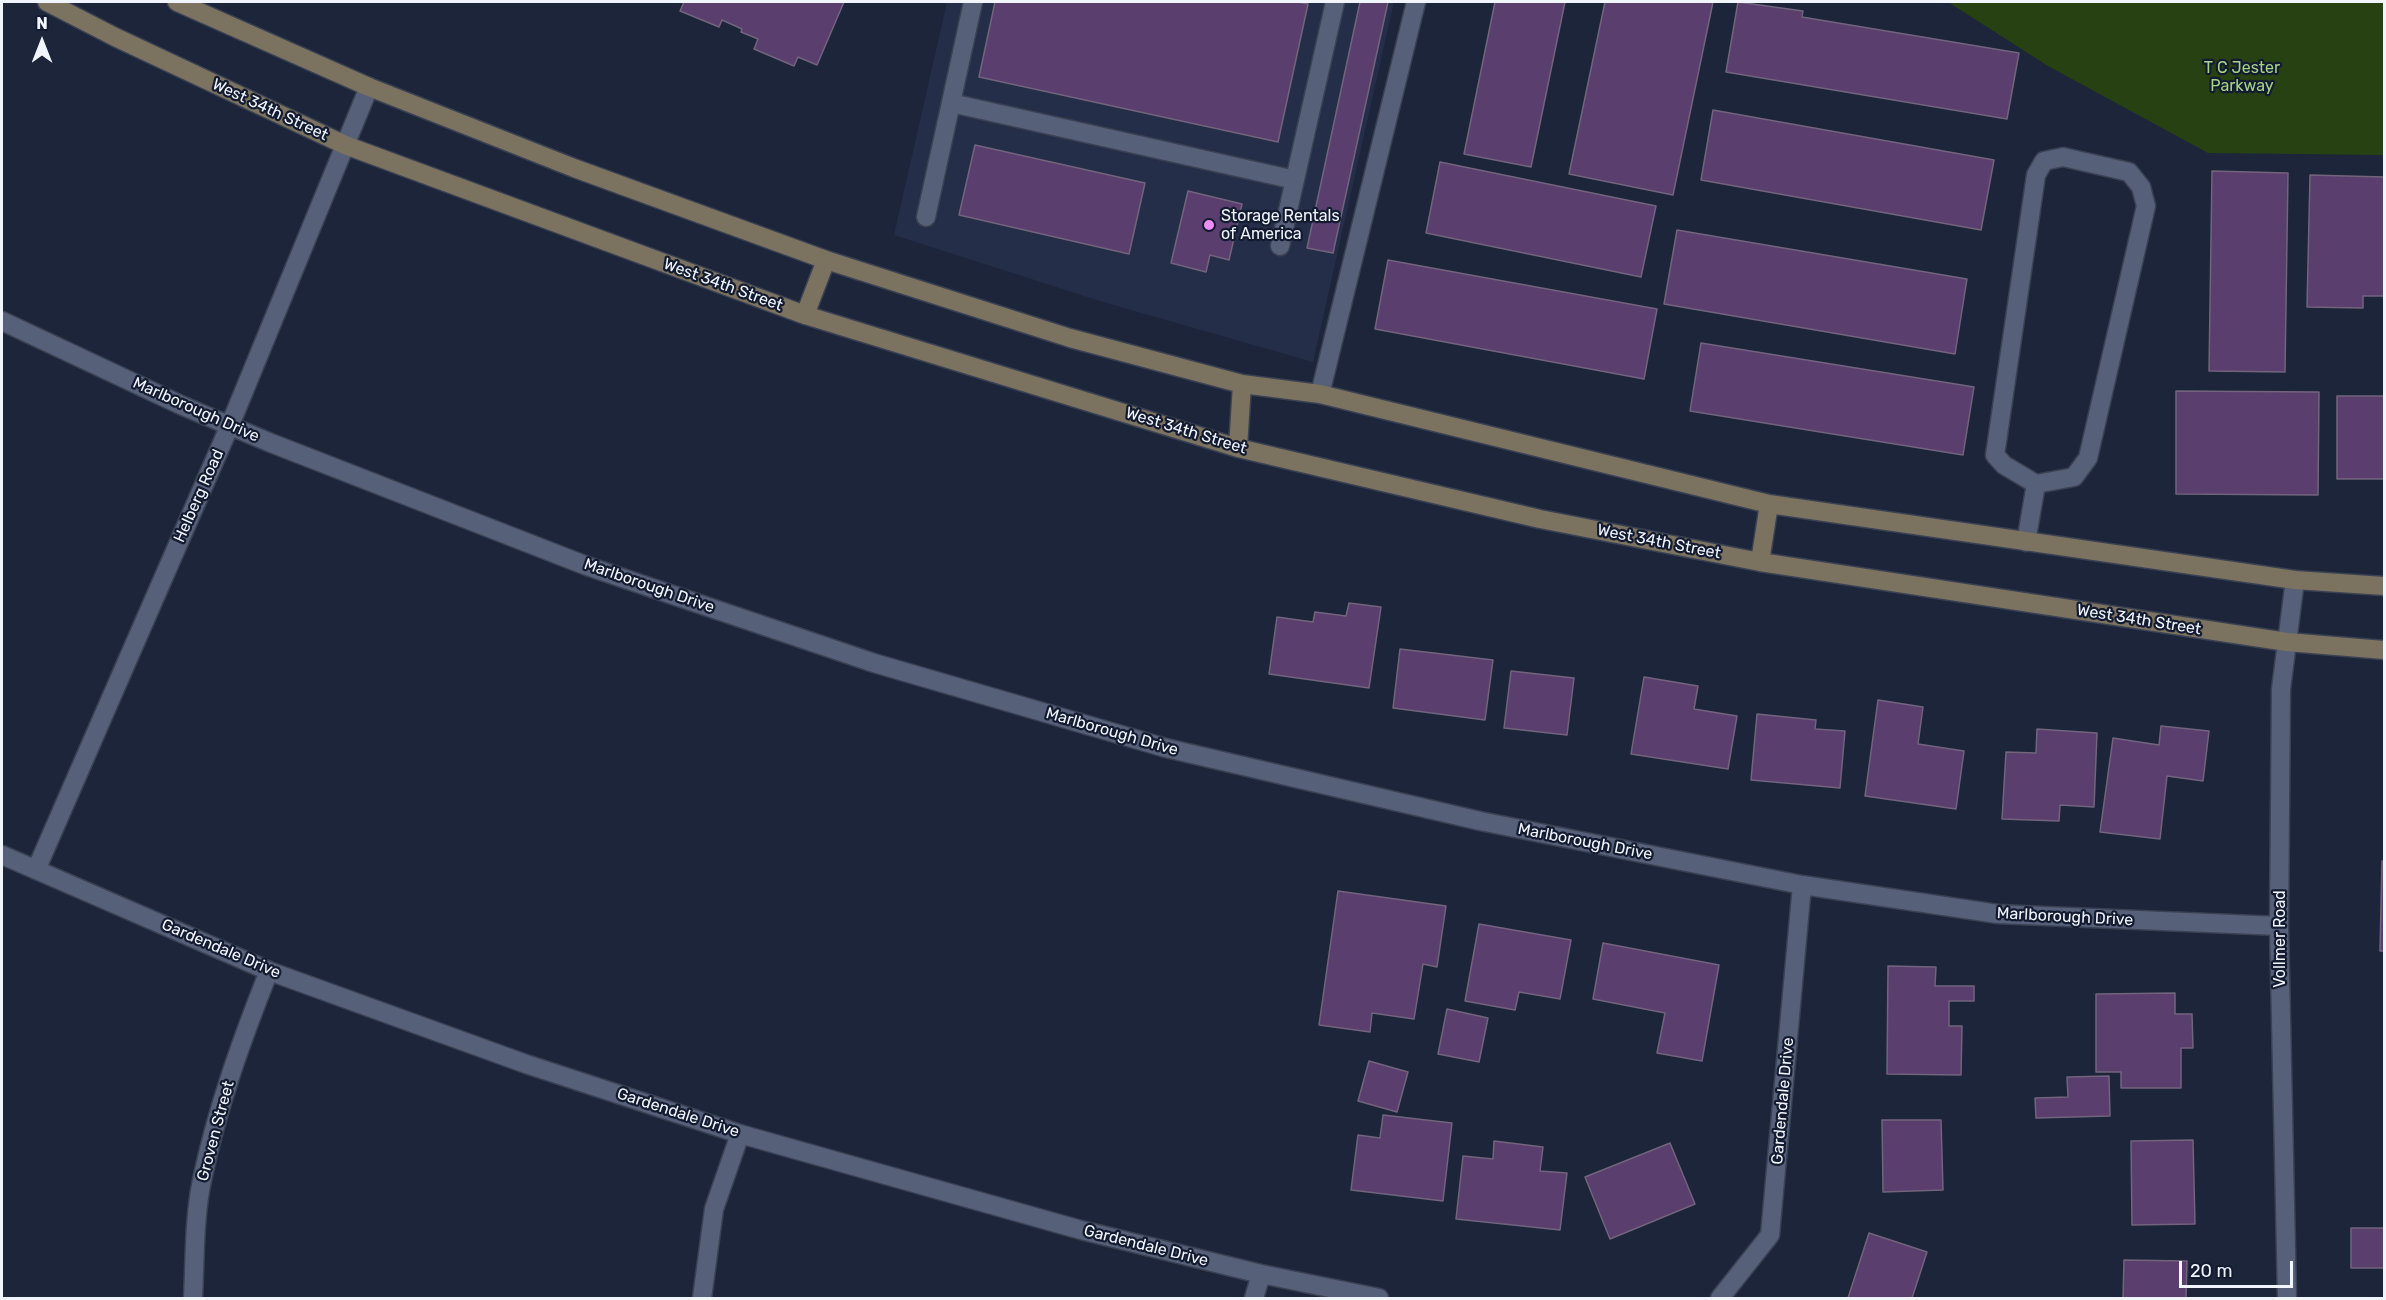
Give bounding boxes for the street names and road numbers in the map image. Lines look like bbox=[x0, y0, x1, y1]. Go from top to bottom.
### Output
street label: West 34th Street bbox=[209, 75, 331, 145]
street label: West 34th Street bbox=[661, 255, 785, 315]
street label: Marlborough Drive bbox=[130, 373, 262, 447]
street label: West 34th Street bbox=[1123, 403, 1249, 459]
street label: Helberg Road bbox=[170, 446, 228, 546]
street label: West 34th Street bbox=[1596, 521, 1722, 563]
street label: Marlborough Drive bbox=[581, 555, 717, 617]
street label: West 34th Street bbox=[2076, 601, 2202, 639]
street label: Marlborough Drive bbox=[1044, 704, 1180, 760]
street label: Marlborough Drive bbox=[1516, 820, 1654, 864]
street label: Vollmer Road bbox=[2270, 890, 2290, 988]
street label: Marlborough Drive bbox=[1996, 904, 2134, 930]
street label: Gardendale Drive bbox=[159, 915, 283, 983]
street label: Gardendale Drive bbox=[1768, 1037, 1798, 1165]
street label: Groven Street bbox=[193, 1079, 239, 1183]
street label: Gardendale Drive bbox=[614, 1084, 742, 1142]
street label: Gardendale Drive bbox=[1082, 1221, 1210, 1271]

